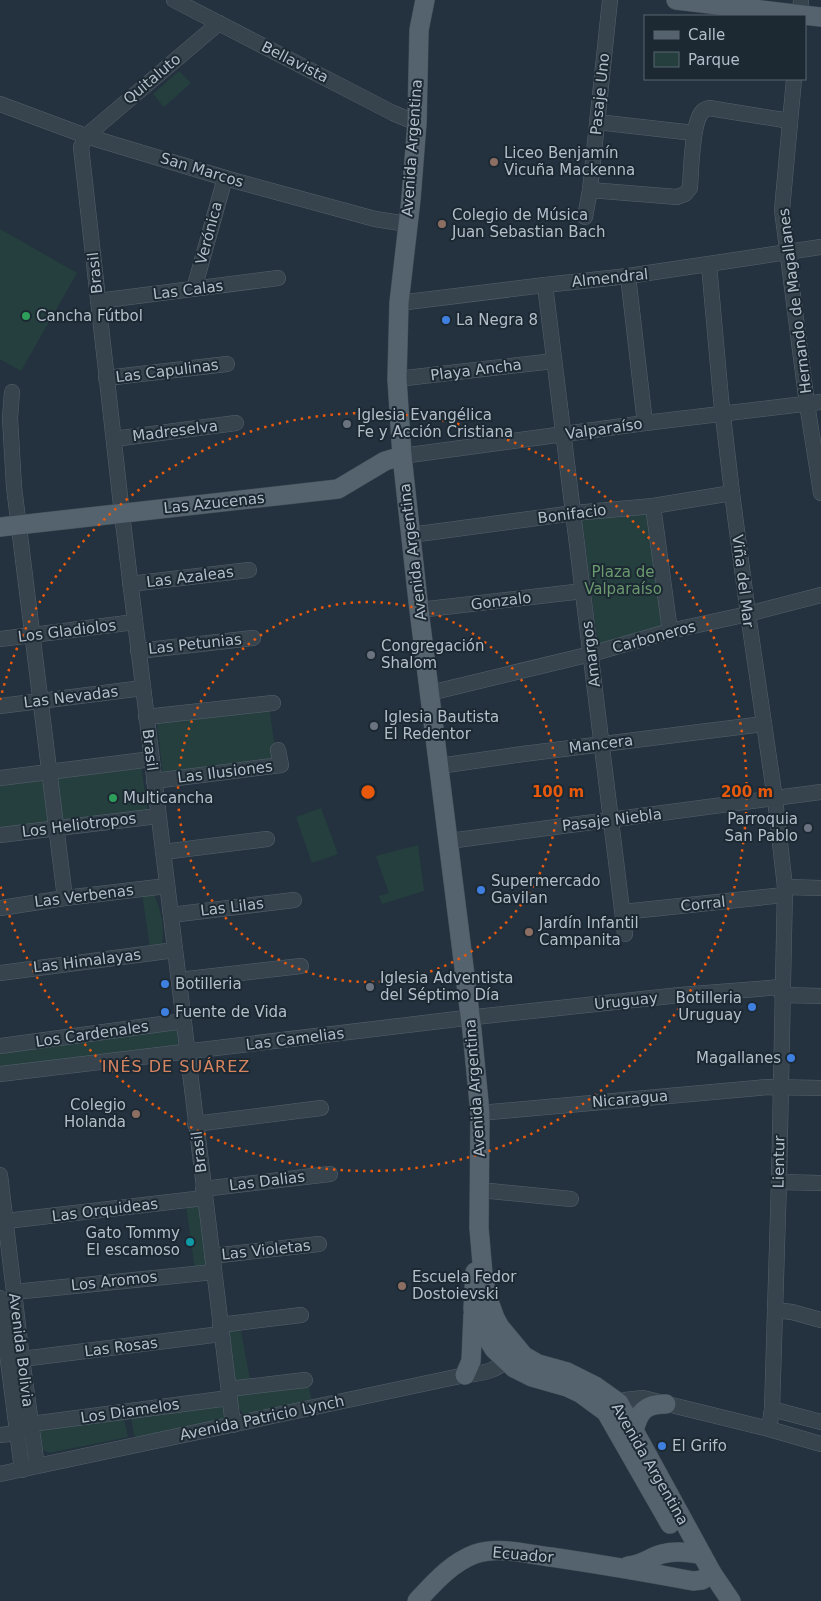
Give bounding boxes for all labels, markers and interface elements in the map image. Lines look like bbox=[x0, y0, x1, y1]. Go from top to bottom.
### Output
legend bbox=[644, 15, 806, 80]
text: Calle bbox=[688, 26, 725, 44]
street label: Bellavista bbox=[258, 37, 332, 87]
street label: Quitaluto bbox=[120, 50, 184, 108]
text: Parque bbox=[688, 51, 740, 69]
street label: Pasaje Uno bbox=[587, 52, 613, 136]
street label: Avenida Argentina bbox=[398, 79, 426, 217]
place label: Liceo Benjamín Vicuña Mackenna bbox=[504, 144, 635, 179]
street label: San Marcos bbox=[158, 149, 246, 191]
marker: Liceo Benjamín Vicuña Mackenna bbox=[488, 156, 500, 168]
street label: Verónica bbox=[192, 200, 226, 266]
place label: Colegio de Música Juan Sebastian Bach bbox=[451, 206, 605, 241]
street label: Hernando de Magallanes bbox=[775, 207, 815, 395]
marker: Colegio de Música Juan Sebastian Bach bbox=[436, 218, 448, 230]
street label: Brasil bbox=[84, 251, 106, 295]
street label: Almendral bbox=[571, 265, 649, 291]
street label: Las Calas bbox=[152, 277, 224, 303]
place label: Cancha Fútbol bbox=[36, 307, 143, 325]
marker: Cancha Fútbol bbox=[20, 310, 32, 322]
place label: La Negra 8 bbox=[456, 311, 538, 329]
marker: La Negra 8 bbox=[440, 314, 452, 326]
street label: Playa Ancha bbox=[429, 355, 523, 385]
street label: Las Capulinas bbox=[114, 356, 220, 386]
place label: Iglesia Evangélica Fe y Acción Cristiana bbox=[357, 406, 513, 441]
street label: Valparaíso bbox=[564, 415, 644, 443]
street label: Madreselva bbox=[131, 417, 219, 445]
marker: Iglesia Evangélica Fe y Acción Cristiana bbox=[341, 418, 353, 430]
street label: Avenida Argentina bbox=[396, 483, 430, 621]
street label: Las Azucenas bbox=[162, 489, 266, 517]
street label: Bonifacio bbox=[537, 501, 607, 527]
street label: Viña del Mar bbox=[728, 533, 758, 629]
street label: Las Azaleas bbox=[145, 563, 235, 591]
park label: Plaza de Valparaíso bbox=[584, 563, 662, 598]
street label: Gonzalo bbox=[470, 588, 532, 614]
street label: Los Gladiolos bbox=[17, 616, 117, 646]
street label: Carboneros bbox=[610, 617, 698, 657]
street label: Amargos bbox=[578, 620, 604, 688]
street label: Las Petunias bbox=[147, 630, 243, 658]
place label: Congregación Shalom bbox=[381, 637, 485, 672]
marker: Congregación Shalom bbox=[365, 649, 377, 661]
street label: Las Nevadas bbox=[23, 682, 120, 712]
place label: Iglesia Bautista El Redentor bbox=[384, 708, 499, 743]
marker: Iglesia Bautista El Redentor bbox=[368, 720, 380, 732]
street label: Brasil bbox=[139, 728, 161, 772]
street label: Mancera bbox=[568, 731, 634, 757]
street label: Las Ilusiones bbox=[176, 757, 274, 787]
centre of rings bbox=[359, 783, 377, 801]
text: 100 m bbox=[532, 783, 584, 801]
text: 200 m bbox=[721, 783, 773, 801]
place label: Multicancha bbox=[123, 789, 214, 807]
marker: Multicancha bbox=[107, 792, 119, 804]
street label: Pasaje Niebla bbox=[561, 805, 663, 835]
street label: Los Heliotropos bbox=[21, 809, 137, 841]
place label: Parroquia San Pablo bbox=[725, 810, 798, 845]
marker: Parroquia San Pablo bbox=[802, 822, 814, 834]
place label: Supermercado Gavilan bbox=[491, 872, 601, 907]
street label: Las Verbenas bbox=[33, 881, 135, 911]
marker: Supermercado Gavilan bbox=[475, 884, 487, 896]
street label: Corral bbox=[680, 893, 726, 915]
street label: Las Lilas bbox=[199, 894, 265, 920]
place label: Jardín Infantil Campanita bbox=[538, 914, 639, 949]
marker: Jardín Infantil Campanita bbox=[523, 926, 535, 938]
street label: Las Himalayas bbox=[32, 945, 142, 977]
place label: Iglesia Adventista del Séptimo Día bbox=[380, 969, 513, 1004]
place label: Botilleria bbox=[175, 975, 242, 993]
marker: Botilleria bbox=[159, 978, 171, 990]
marker: Iglesia Adventista del Séptimo Día bbox=[364, 981, 376, 993]
street label: Uruguay bbox=[593, 989, 659, 1013]
place label: Botilleria Uruguay bbox=[675, 989, 742, 1024]
marker: Botilleria Uruguay bbox=[746, 1001, 758, 1013]
place label: Fuente de Vida bbox=[175, 1003, 287, 1021]
marker: Fuente de Vida bbox=[159, 1006, 171, 1018]
street label: Los Cardenales bbox=[34, 1017, 150, 1051]
street label: Avenida Argentina bbox=[461, 1019, 489, 1157]
street label: Las Camelias bbox=[245, 1024, 345, 1054]
place label: Magallanes bbox=[696, 1049, 781, 1067]
marker: Magallanes bbox=[785, 1052, 797, 1064]
district label: INÉS DE SUÁREZ bbox=[102, 1057, 250, 1076]
street label: Nicaragua bbox=[591, 1087, 669, 1111]
place label: Colegio Holanda bbox=[64, 1096, 126, 1131]
marker: Colegio Holanda bbox=[130, 1108, 142, 1120]
street label: Brasil bbox=[188, 1130, 210, 1174]
street label: Lientur bbox=[770, 1135, 788, 1189]
street label: Las Dalias bbox=[228, 1167, 306, 1195]
street label: Las Orquideas bbox=[51, 1195, 159, 1225]
place label: Gato Tommy El escamoso bbox=[85, 1224, 180, 1259]
marker: Gato Tommy El escamoso bbox=[184, 1236, 196, 1248]
street label: Las Violetas bbox=[220, 1236, 312, 1264]
street label: Los Aromos bbox=[70, 1267, 158, 1294]
place label: Escuela Fedor Dostoievski bbox=[412, 1268, 517, 1303]
marker: Escuela Fedor Dostoievski bbox=[396, 1280, 408, 1292]
street label: Avenida Bolivia bbox=[5, 1292, 37, 1408]
street label: Las Rosas bbox=[83, 1334, 159, 1360]
street label: Avenida Patricio Lynch bbox=[178, 1392, 346, 1444]
street label: Los Diamelos bbox=[79, 1395, 181, 1427]
street label: Avenida Argentina bbox=[608, 1400, 692, 1528]
place label: El Grifo bbox=[672, 1437, 727, 1455]
marker: El Grifo bbox=[656, 1440, 668, 1452]
street label: Ecuador bbox=[492, 1543, 555, 1567]

